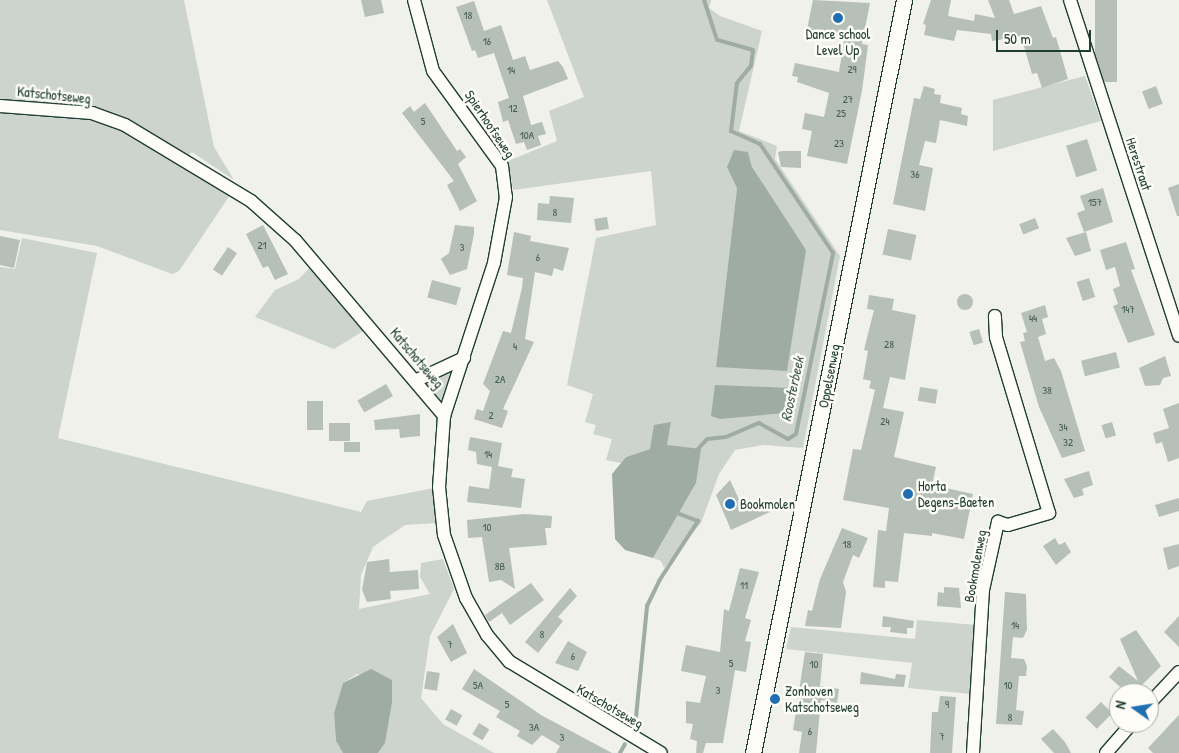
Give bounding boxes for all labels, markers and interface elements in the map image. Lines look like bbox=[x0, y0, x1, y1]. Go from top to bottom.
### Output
house number: 18 bbox=[464, 8, 472, 22]
marker: Dance school Level Up bbox=[832, 12, 844, 24]
scale bar bbox=[999, 20, 1094, 52]
place label: Dance school Level Up bbox=[806, 26, 870, 58]
text: 50 m bbox=[1004, 28, 1031, 49]
house number: 16 bbox=[483, 34, 491, 48]
house number: 29 bbox=[847, 62, 857, 76]
house number: 14 bbox=[507, 63, 515, 77]
street label: Katschotseweg bbox=[16, 83, 92, 107]
street label: Spierhoofseweg bbox=[461, 87, 519, 161]
house number: 27 bbox=[843, 92, 853, 106]
house number: 12 bbox=[508, 101, 518, 115]
house number: 25 bbox=[836, 106, 846, 120]
house number: 5 bbox=[421, 114, 425, 128]
house number: 10A bbox=[520, 128, 534, 142]
house number: 23 bbox=[834, 136, 844, 150]
street label: Herestraat bbox=[1123, 136, 1155, 192]
house number: 36 bbox=[910, 167, 920, 181]
house number: 157 bbox=[1088, 195, 1102, 209]
house number: 8 bbox=[553, 205, 557, 219]
house number: 21 bbox=[257, 238, 267, 252]
house number: 3 bbox=[460, 240, 464, 254]
house number: 6 bbox=[536, 250, 540, 264]
house number: 147 bbox=[1121, 302, 1135, 316]
house number: 44 bbox=[1029, 311, 1037, 325]
street label: Katschotseweg bbox=[387, 324, 447, 392]
house number: 28 bbox=[884, 337, 894, 351]
house number: 4 bbox=[513, 339, 517, 353]
street label: Oppelsenweg bbox=[815, 343, 843, 409]
water label: Roosterbeek bbox=[776, 355, 808, 423]
house number: 2A bbox=[495, 372, 505, 386]
house number: 38 bbox=[1042, 383, 1052, 397]
house number: 2 bbox=[488, 408, 494, 422]
house number: 24 bbox=[880, 414, 890, 428]
house number: 34 bbox=[1058, 420, 1068, 434]
house number: 32 bbox=[1063, 435, 1073, 449]
house number: 14 bbox=[484, 447, 492, 461]
place label: Horta Degens-Baeten bbox=[918, 478, 994, 511]
marker: Horta Degens-Baeten bbox=[902, 488, 914, 500]
place label: Bookmolen bbox=[740, 496, 795, 512]
marker: Bookmolen bbox=[724, 498, 736, 510]
house number: 10 bbox=[483, 520, 491, 534]
street label: Bookmolenweg bbox=[960, 528, 990, 604]
house number: 18 bbox=[843, 537, 851, 551]
house number: 8B bbox=[495, 559, 505, 573]
house number: 11 bbox=[740, 578, 748, 592]
house number: 14 bbox=[1011, 618, 1019, 632]
house number: 8 bbox=[540, 627, 544, 641]
house number: 7 bbox=[447, 637, 453, 651]
house number: 6 bbox=[571, 649, 575, 663]
house number: 5 bbox=[729, 656, 733, 670]
house number: 10 bbox=[810, 657, 818, 671]
house number: 5A bbox=[473, 678, 483, 692]
house number: 10 bbox=[1004, 678, 1012, 692]
street label: Katschotseweg bbox=[574, 680, 646, 732]
house number: 3 bbox=[716, 683, 720, 697]
place label: Zonhoven Katschotseweg bbox=[785, 683, 859, 716]
north arrow bbox=[1109, 683, 1159, 733]
marker: Zonhoven Katschotseweg bbox=[769, 693, 781, 705]
house number: 5 bbox=[505, 697, 509, 711]
house number: 9 bbox=[945, 697, 949, 711]
text: N bbox=[1110, 699, 1130, 711]
house number: 8 bbox=[1008, 710, 1012, 724]
house number: 3A bbox=[529, 720, 539, 734]
house number: 6 bbox=[808, 724, 812, 738]
house number: 7 bbox=[939, 729, 945, 743]
house number: 3 bbox=[560, 730, 564, 744]

